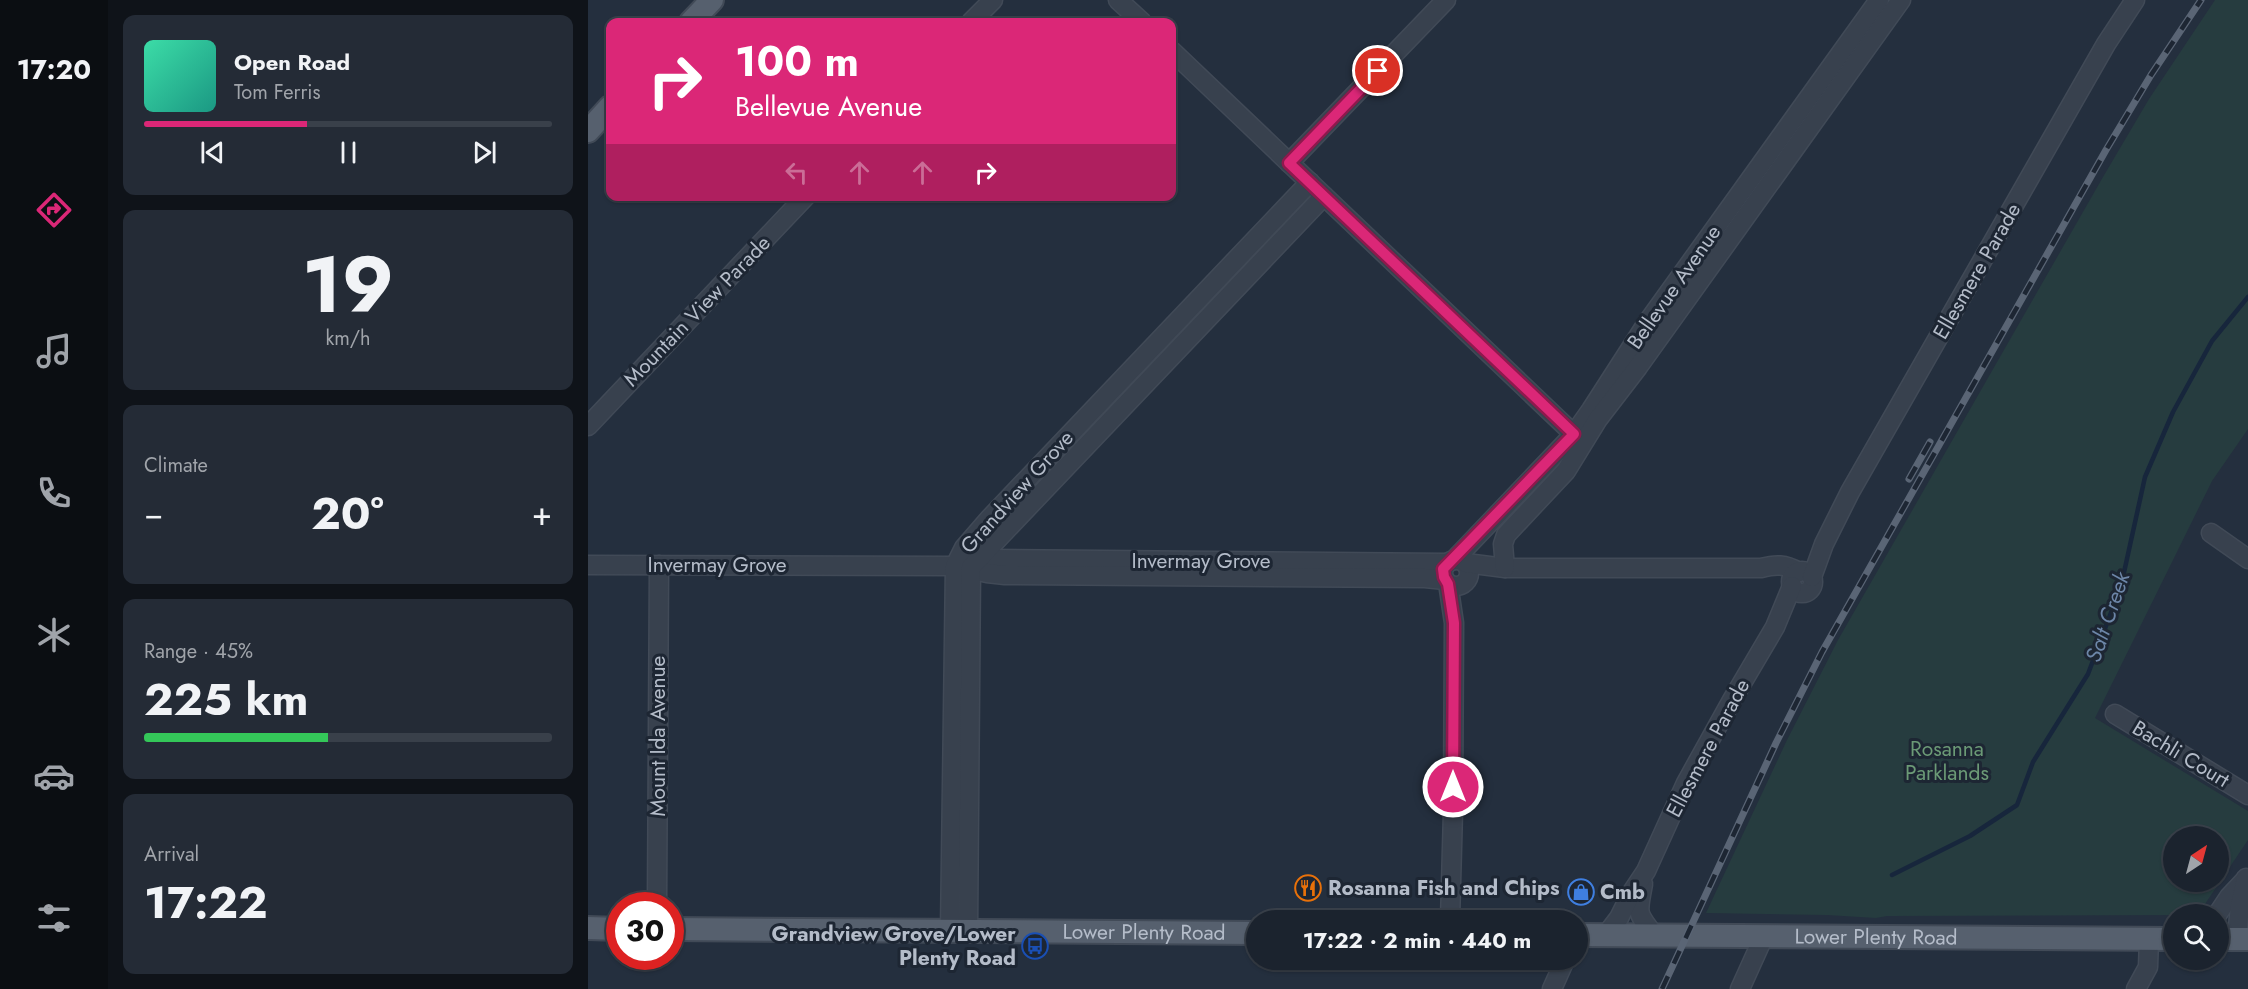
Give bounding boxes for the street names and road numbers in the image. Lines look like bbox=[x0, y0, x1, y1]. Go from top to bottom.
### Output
street label: Ellesmere Parade bbox=[1926, 197, 2028, 345]
street label: Bellevue Avenue bbox=[1620, 219, 1728, 355]
street label: Mountain View Parade bbox=[617, 229, 777, 393]
street label: Grandview Grove bbox=[954, 424, 1081, 560]
street label: Invermay Grove bbox=[1132, 546, 1271, 576]
street label: Invermay Grove bbox=[648, 550, 787, 580]
street label: Mount Ida Avenue bbox=[643, 655, 673, 816]
street label: Ellesmere Parade bbox=[1659, 673, 1757, 822]
street label: Bachli Court bbox=[2127, 713, 2235, 795]
street label: Lower Plenty Road bbox=[1062, 917, 1226, 948]
street label: Lower Plenty Road bbox=[1794, 921, 1958, 953]

